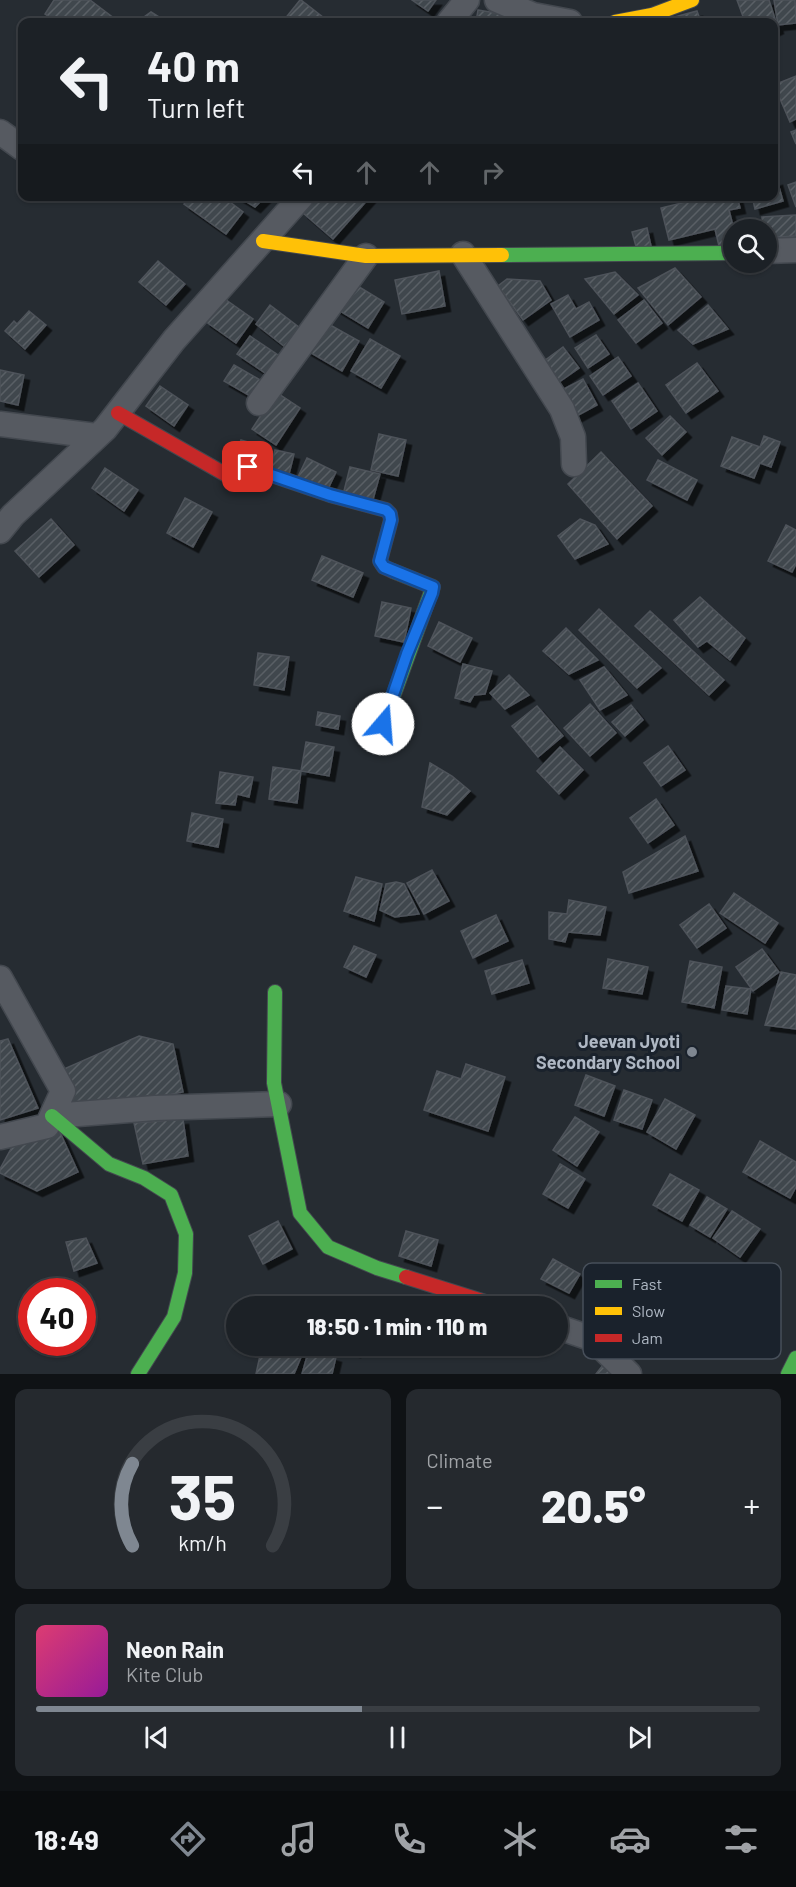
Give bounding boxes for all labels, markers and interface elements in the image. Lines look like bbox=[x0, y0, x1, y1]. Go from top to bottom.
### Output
text: 40 m bbox=[147, 40, 240, 90]
icon: left bbox=[48, 42, 126, 120]
text: Turn left bbox=[147, 91, 245, 123]
icon: left bbox=[287, 156, 320, 189]
icon: ahead bbox=[350, 156, 383, 189]
icon: ahead bbox=[413, 156, 446, 189]
icon: right bbox=[476, 156, 509, 189]
map controls bbox=[723, 219, 777, 273]
button: search bbox=[723, 219, 777, 273]
pin bbox=[222, 441, 273, 492]
icon: arrive bbox=[231, 450, 264, 483]
position arrow bbox=[351, 692, 415, 756]
place label: Jeevan Jyoti Secondary School bbox=[536, 1030, 680, 1073]
marker: Jeevan Jyoti Secondary School bbox=[685, 1045, 699, 1059]
legend bbox=[583, 1263, 781, 1359]
text: Fast bbox=[632, 1274, 662, 1293]
speed limit sign: 40 bbox=[18, 1278, 96, 1356]
text: Slow bbox=[632, 1301, 665, 1320]
text: 18:50 · 1 min · 110 m bbox=[307, 1313, 487, 1339]
text: Jam bbox=[632, 1328, 663, 1347]
text: Climate bbox=[427, 1448, 493, 1472]
text: 35 bbox=[169, 1458, 236, 1532]
text: 20.5° bbox=[541, 1478, 646, 1532]
text: − bbox=[427, 1485, 443, 1525]
text: + bbox=[744, 1485, 760, 1525]
text: km/h bbox=[178, 1530, 227, 1555]
text: Neon Rain bbox=[126, 1636, 224, 1662]
text: Kite Club bbox=[126, 1662, 203, 1686]
icon: previous bbox=[140, 1721, 173, 1754]
icon: pause bbox=[381, 1721, 414, 1754]
icon: next bbox=[623, 1721, 656, 1754]
icon: directions bbox=[167, 1818, 209, 1860]
icon: music bbox=[278, 1818, 320, 1860]
icon: phone bbox=[388, 1818, 430, 1860]
icon: climate bbox=[499, 1818, 541, 1860]
icon: car bbox=[609, 1818, 651, 1860]
icon: filters bbox=[720, 1818, 762, 1860]
text: 18:49 bbox=[34, 1823, 99, 1855]

